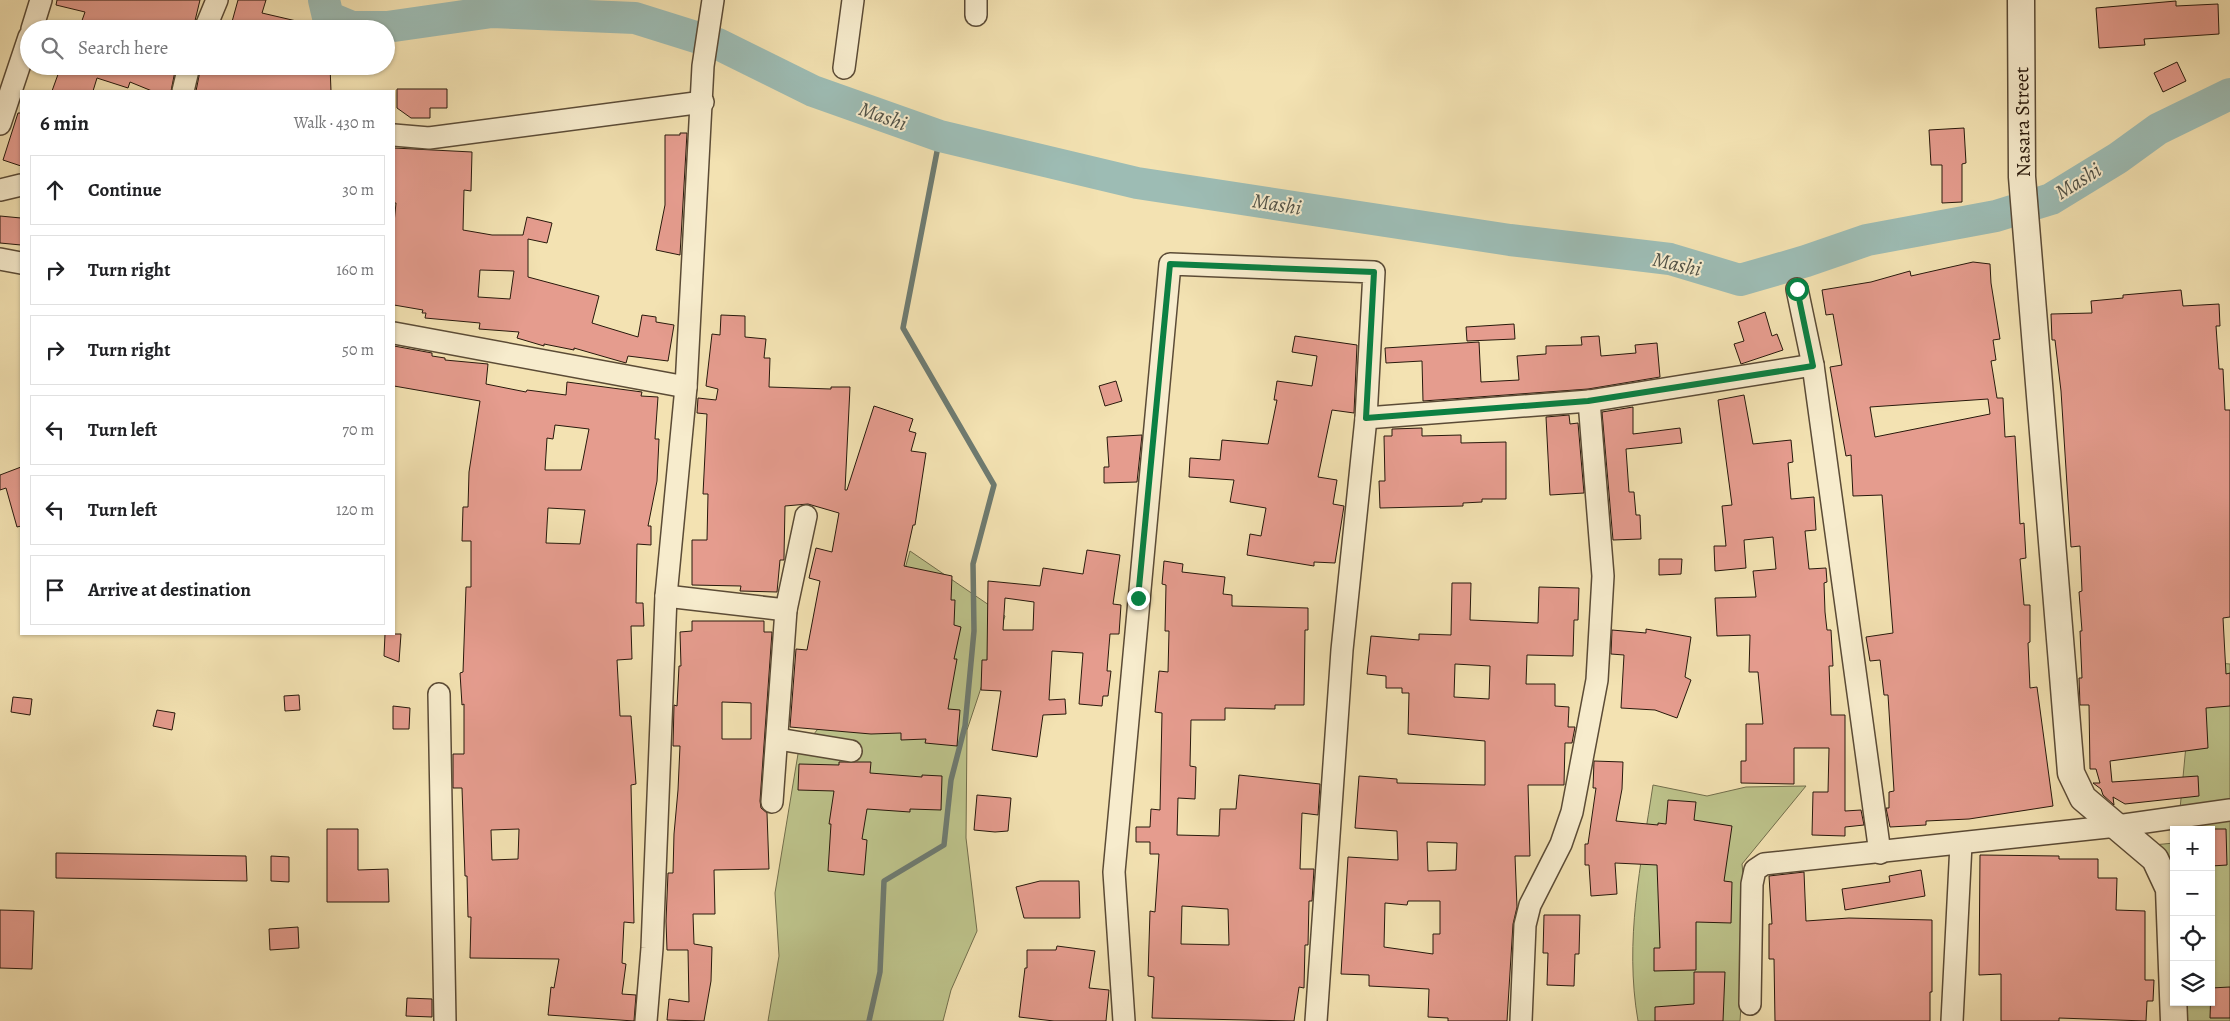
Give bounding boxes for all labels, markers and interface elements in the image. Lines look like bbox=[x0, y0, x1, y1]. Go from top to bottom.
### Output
search box bbox=[20, 20, 395, 75]
icon: search bbox=[38, 34, 66, 62]
text: Search here bbox=[78, 35, 168, 61]
street label: Nasara Street bbox=[2008, 66, 2037, 178]
water label: Mashi bbox=[855, 94, 911, 138]
text: 6 min bbox=[40, 109, 89, 137]
text: Walk · 430 m bbox=[294, 112, 375, 134]
water label: Mashi bbox=[2050, 156, 2106, 206]
icon: ahead bbox=[41, 176, 69, 204]
text: Continue bbox=[88, 177, 162, 203]
text: 30 m bbox=[342, 179, 374, 201]
water label: Mashi bbox=[1250, 186, 1304, 222]
water label: Mashi bbox=[1650, 245, 1704, 283]
icon: right bbox=[41, 256, 69, 284]
text: Turn right bbox=[88, 257, 170, 283]
text: 160 m bbox=[336, 259, 374, 281]
route start bbox=[1786, 278, 1809, 301]
icon: right bbox=[41, 336, 69, 364]
text: Turn right bbox=[88, 337, 170, 363]
text: 50 m bbox=[342, 339, 374, 361]
icon: left bbox=[41, 416, 69, 444]
text: Turn left bbox=[88, 417, 157, 443]
text: 70 m bbox=[342, 419, 374, 441]
icon: left bbox=[41, 496, 69, 524]
text: Turn left bbox=[88, 497, 157, 523]
text: 120 m bbox=[336, 499, 374, 521]
icon: arrive bbox=[41, 576, 69, 604]
text: Arrive at destination bbox=[88, 577, 251, 603]
route end bbox=[1127, 587, 1150, 610]
map controls bbox=[2170, 826, 2215, 1006]
button: + bbox=[2170, 826, 2215, 871]
button: − bbox=[2170, 871, 2215, 916]
button: locate bbox=[2170, 916, 2215, 961]
button: layers bbox=[2170, 961, 2215, 1006]

